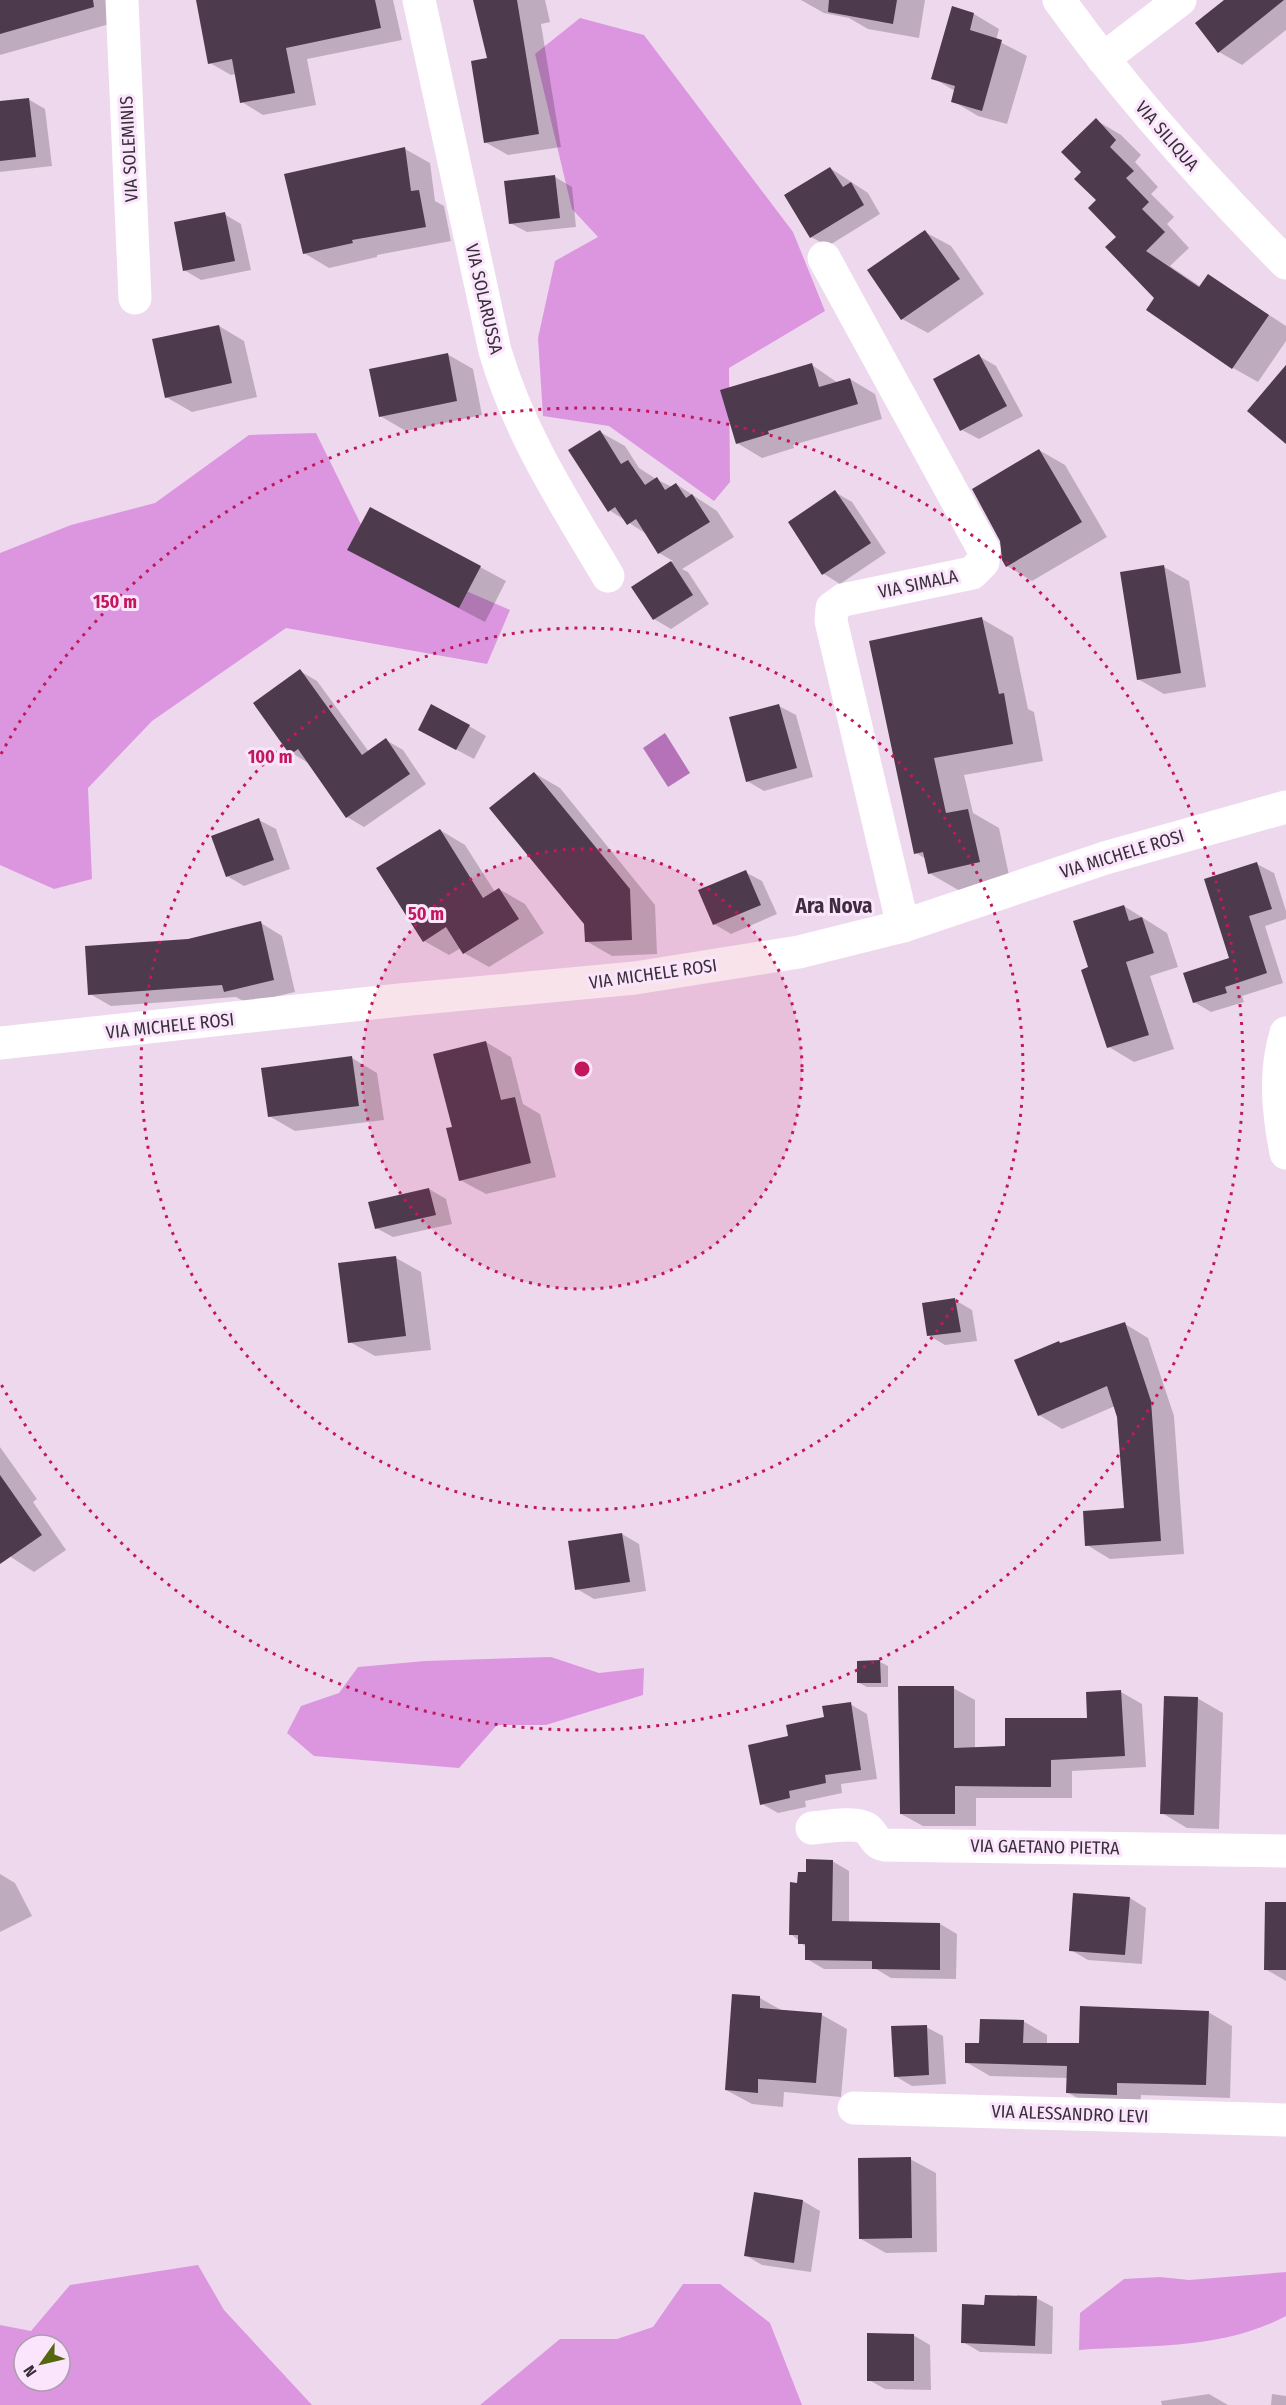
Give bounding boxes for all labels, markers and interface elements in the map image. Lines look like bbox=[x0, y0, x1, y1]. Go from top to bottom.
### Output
street label: VIA SOLEMINIS bbox=[115, 95, 143, 203]
street label: VIA SILIQUA bbox=[1131, 97, 1204, 176]
street label: VIA SOLARUSSA bbox=[461, 242, 507, 357]
street label: VIA SIMALA bbox=[876, 565, 960, 603]
text: 150 m bbox=[93, 591, 137, 613]
text: 100 m bbox=[248, 746, 292, 768]
street label: VIA MICHELE ROSI bbox=[1057, 825, 1187, 883]
district label: Ara Nova bbox=[795, 893, 872, 919]
text: 50 m bbox=[408, 903, 444, 925]
street label: VIA MICHELE ROSI bbox=[588, 954, 718, 994]
street label: VIA MICHELE ROSI bbox=[105, 1008, 235, 1044]
centre of rings bbox=[572, 1059, 592, 1079]
street label: VIA GAETANO PIETRA bbox=[970, 1835, 1120, 1859]
street label: VIA ALESSANDRO LEVI bbox=[991, 2100, 1149, 2128]
north arrow bbox=[12, 2333, 72, 2393]
text: N bbox=[19, 2362, 41, 2380]

